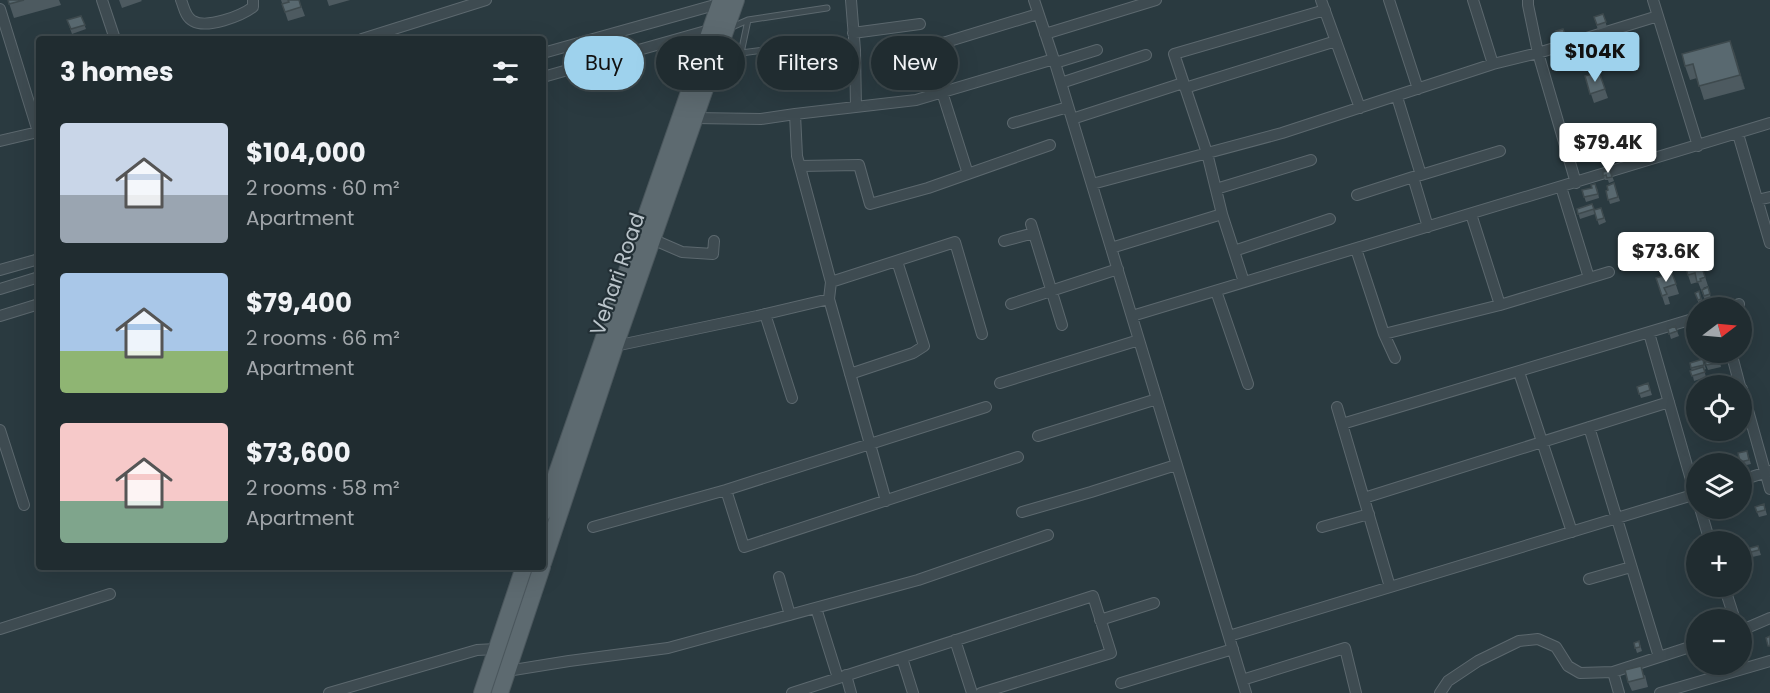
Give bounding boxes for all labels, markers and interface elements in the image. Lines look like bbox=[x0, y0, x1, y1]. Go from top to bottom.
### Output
pin: $104K bbox=[1553, 32, 1637, 83]
chip: Buy bbox=[564, 36, 644, 90]
chip: Rent bbox=[656, 36, 745, 90]
chip: Filters bbox=[757, 36, 859, 90]
chip: New bbox=[871, 36, 958, 90]
text: $104K bbox=[1564, 37, 1626, 65]
text: 3 homes bbox=[60, 54, 173, 90]
icon: filters bbox=[489, 56, 522, 89]
pin: $79.4K bbox=[1559, 123, 1657, 174]
text: $79.4K bbox=[1573, 128, 1643, 156]
text: $104,000 bbox=[246, 135, 366, 171]
icon: home bbox=[108, 147, 180, 219]
text: 2 rooms · 60 m² bbox=[246, 174, 400, 202]
text: Apartment bbox=[246, 204, 354, 232]
street label: Vehari Road bbox=[582, 209, 652, 339]
pin: $73.6K bbox=[1617, 232, 1715, 283]
text: $73.6K bbox=[1632, 237, 1700, 265]
text: $79,400 bbox=[246, 285, 352, 321]
icon: home bbox=[108, 297, 180, 369]
north arrow bbox=[1686, 297, 1752, 363]
map controls bbox=[1686, 297, 1752, 675]
text: 2 rooms · 66 m² bbox=[246, 324, 400, 352]
text: Apartment bbox=[246, 354, 354, 382]
button: locate bbox=[1686, 375, 1752, 441]
text: $73,600 bbox=[246, 435, 351, 471]
icon: home bbox=[108, 447, 180, 519]
button: layers bbox=[1686, 453, 1752, 519]
text: 2 rooms · 58 m² bbox=[246, 474, 400, 502]
text: Apartment bbox=[246, 504, 354, 532]
button: + bbox=[1686, 531, 1752, 597]
button: − bbox=[1686, 609, 1752, 675]

